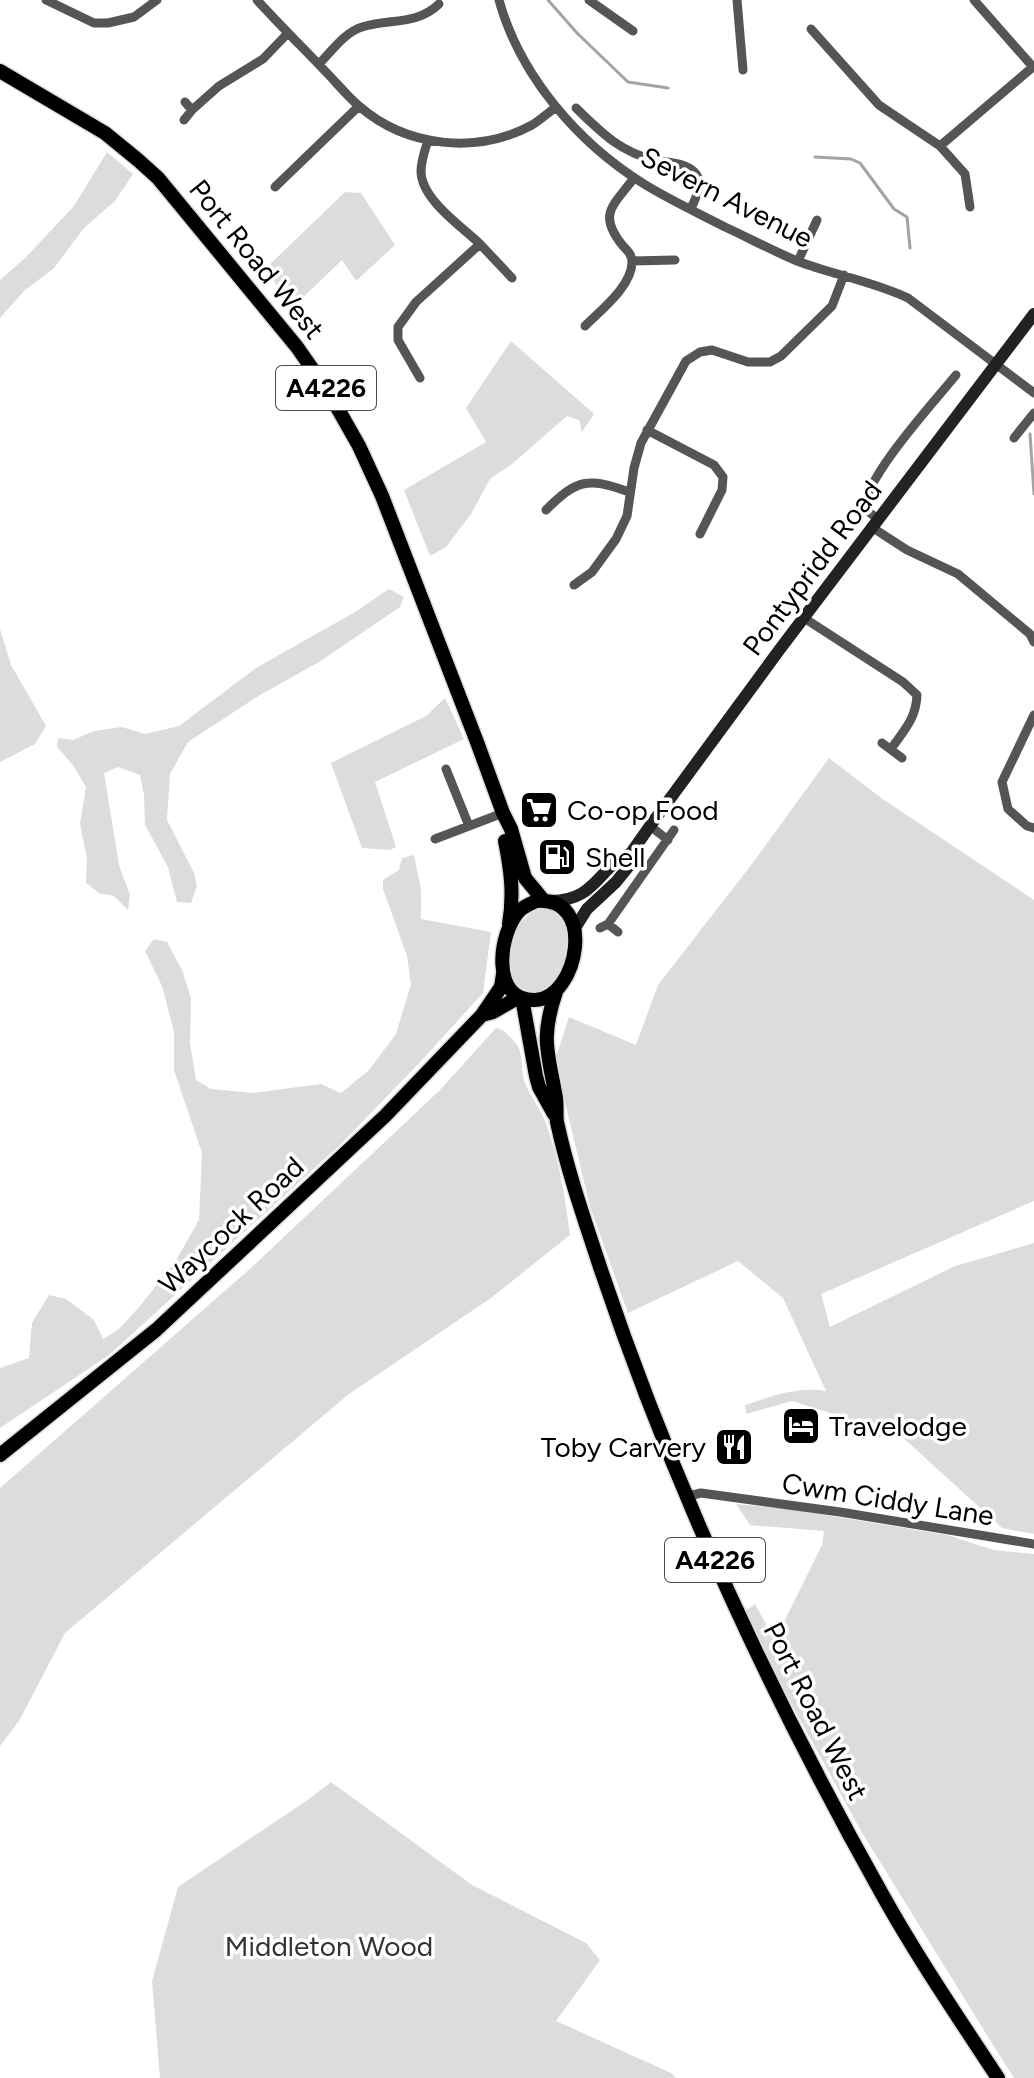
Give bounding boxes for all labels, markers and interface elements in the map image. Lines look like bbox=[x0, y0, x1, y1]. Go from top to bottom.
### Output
street label: Severn Avenue bbox=[635, 139, 819, 255]
street label: Port Road West bbox=[182, 172, 332, 346]
road number: A4226 bbox=[276, 366, 376, 410]
street label: Pontypridd Road bbox=[735, 474, 889, 662]
supermarket icon: Co-op Food bbox=[518, 789, 560, 831]
place label: Co-op Food bbox=[567, 793, 719, 827]
fuel station icon: Shell bbox=[536, 836, 578, 878]
place label: Shell bbox=[585, 840, 645, 874]
street label: Waycock Road bbox=[151, 1149, 311, 1301]
hotel icon: Travelodge bbox=[780, 1405, 822, 1447]
place label: Travelodge bbox=[829, 1409, 967, 1443]
restaurant icon: Toby Carvery bbox=[713, 1426, 755, 1468]
place label: Toby Carvery bbox=[541, 1430, 706, 1464]
street label: Cwm Ciddy Lane bbox=[780, 1465, 996, 1533]
road number: A4226 bbox=[665, 1538, 765, 1582]
street label: Port Road West bbox=[757, 1616, 875, 1806]
park label: Middleton Wood bbox=[225, 1929, 433, 1963]

